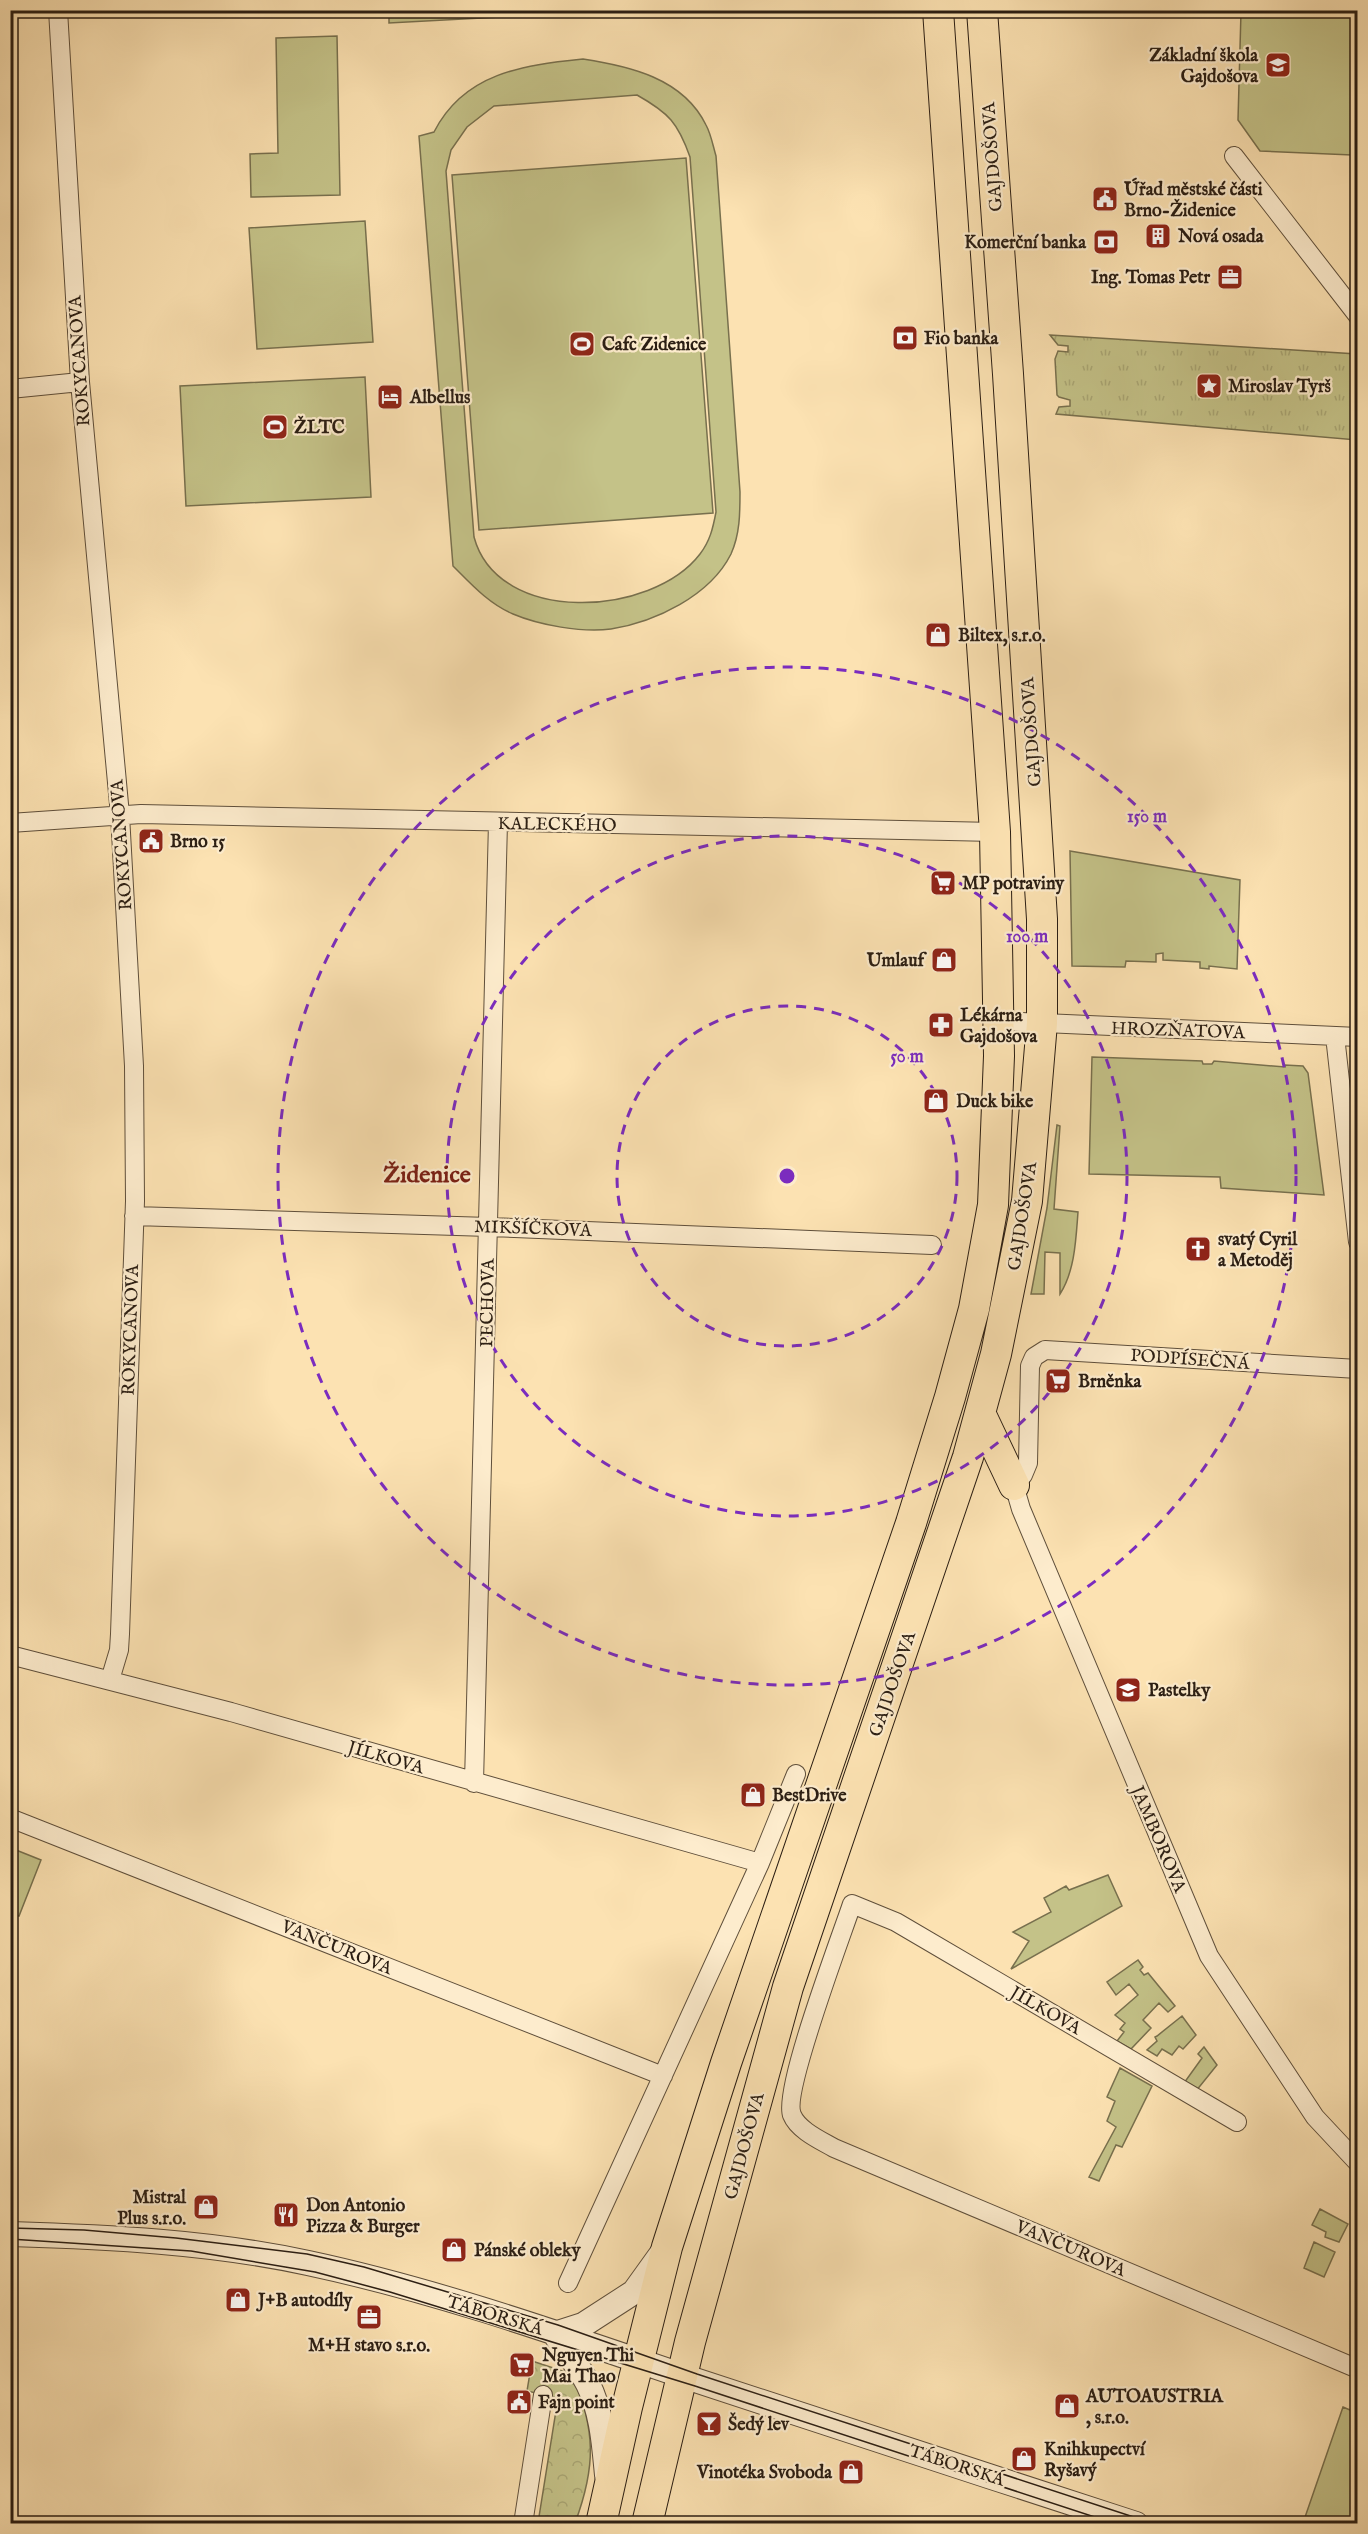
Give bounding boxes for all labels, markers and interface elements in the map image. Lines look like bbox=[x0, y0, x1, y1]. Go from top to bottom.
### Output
place label: Základní škola Gajdošova bbox=[1149, 45, 1259, 89]
school or university icon: Základní škola Gajdošova bbox=[1263, 50, 1293, 80]
street label: GAJDOŠOVA bbox=[976, 101, 1009, 213]
place label: Úřad městské části Brno-Židenice bbox=[1123, 177, 1263, 223]
public building icon: Úřad městské části Brno-Židenice bbox=[1090, 184, 1120, 214]
building icon: Nová osada bbox=[1143, 221, 1173, 251]
place label: Nová osada bbox=[1177, 226, 1265, 249]
bank icon: Komerční banka bbox=[1091, 227, 1121, 257]
place label: Komerční banka bbox=[964, 232, 1087, 255]
office icon: Ing. Tomas Petr bbox=[1215, 262, 1245, 292]
place label: Ing. Tomas Petr bbox=[1091, 267, 1210, 290]
street label: ROKYCANOVA bbox=[64, 294, 97, 427]
bank icon: Fio banka bbox=[890, 323, 920, 353]
place label: Fio banka bbox=[924, 328, 999, 351]
sports icon: Cafc Zidenice bbox=[567, 329, 597, 359]
place label: Cafc Zidenice bbox=[602, 334, 707, 357]
place icon: Miroslav Tyrš bbox=[1194, 371, 1224, 401]
place label: Miroslav Tyrš bbox=[1228, 376, 1332, 399]
hotel icon: Albellus bbox=[375, 382, 405, 412]
place label: Albellus bbox=[409, 387, 471, 410]
sports icon: ŽLTC bbox=[260, 412, 290, 442]
place label: ŽLTC bbox=[294, 415, 345, 440]
shop icon: Biltex, s.r.o. bbox=[923, 620, 953, 650]
place label: Biltex, s.r.o. bbox=[958, 625, 1046, 648]
street label: GAJDOŠOVA bbox=[1015, 676, 1048, 788]
street label: ROKYCANOVA bbox=[106, 778, 139, 911]
text: 150 m bbox=[1127, 806, 1167, 829]
street label: KALECKÉHO bbox=[497, 811, 617, 838]
public building icon: Brno 15 bbox=[136, 826, 166, 856]
place label: Brno 15 bbox=[170, 831, 225, 854]
supermarket icon: MP potraviny bbox=[928, 868, 958, 898]
place label: MP potraviny bbox=[962, 873, 1065, 896]
text: 100 m bbox=[1006, 926, 1048, 949]
shop icon: Umlauf bbox=[929, 945, 959, 975]
place label: Umlauf bbox=[866, 950, 927, 973]
place label: Lékárna Gajdošova bbox=[960, 1005, 1038, 1049]
pharmacy icon: Lékárna Gajdošova bbox=[926, 1010, 956, 1040]
street label: HROZŇATOVA bbox=[1111, 1016, 1246, 1045]
text: 50 m bbox=[890, 1046, 924, 1069]
shop icon: Duck bike bbox=[921, 1086, 951, 1116]
place label: Duck bike bbox=[956, 1091, 1034, 1114]
street label: GAJDOŠOVA bbox=[1002, 1159, 1044, 1272]
district label: Židenice bbox=[383, 1160, 471, 1191]
centre of rings bbox=[777, 1166, 797, 1186]
street label: MIKŠÍČKOVA bbox=[474, 1214, 593, 1243]
place label: svatý Cyril a Metoděj bbox=[1218, 1229, 1298, 1273]
church icon: svatý Cyril a Metoděj bbox=[1183, 1234, 1213, 1264]
street label: PECHOVA bbox=[476, 1258, 501, 1348]
street label: ROKYCANOVA bbox=[118, 1263, 145, 1396]
street label: PODPÍSEČNÁ bbox=[1130, 1343, 1251, 1376]
supermarket icon: Brněnka bbox=[1043, 1366, 1073, 1396]
place label: Brněnka bbox=[1078, 1371, 1143, 1394]
street label: GAJDOŠOVA bbox=[863, 1627, 922, 1740]
school or university icon: Pastelky bbox=[1113, 1675, 1143, 1705]
place label: Pastelky bbox=[1148, 1680, 1211, 1703]
street label: JÍLKOVA bbox=[343, 1734, 428, 1781]
shop icon: BestDrive bbox=[738, 1780, 768, 1810]
street label: JAMBOROVA bbox=[1124, 1781, 1191, 1897]
place label: BestDrive bbox=[772, 1785, 847, 1808]
street label: VANČUROVA bbox=[277, 1913, 397, 1981]
street label: JÍLKOVA bbox=[1004, 1979, 1087, 2041]
street label: GAJDOŠOVA bbox=[718, 2089, 771, 2202]
place label: Mistral Plus s.r.o. bbox=[117, 2187, 187, 2231]
shop icon: Mistral Plus s.r.o. bbox=[191, 2192, 221, 2222]
place label: Don Antonio Pizza & Burger bbox=[306, 2195, 420, 2239]
restaurant icon: Don Antonio Pizza & Burger bbox=[271, 2200, 301, 2230]
street label: VANČUROVA bbox=[1011, 2214, 1131, 2283]
shop icon: Pánské obleky bbox=[439, 2235, 469, 2265]
place label: Pánské obleky bbox=[474, 2240, 582, 2263]
shop icon: J+B autodíly bbox=[223, 2285, 253, 2315]
street label: TÁBORSKÁ bbox=[444, 2289, 547, 2342]
place label: J+B autodíly bbox=[256, 2290, 353, 2313]
office icon: M+H stavo s.r.o. bbox=[354, 2302, 384, 2332]
place label: M+H stavo s.r.o. bbox=[308, 2335, 430, 2358]
place label: Nguyen Thi Mai Thao bbox=[541, 2345, 634, 2389]
supermarket icon: Nguyen Thi Mai Thao bbox=[507, 2350, 537, 2380]
place label: AUTOAUSTRIA , s.r.o. bbox=[1085, 2386, 1224, 2430]
public building icon: Fajn point bbox=[504, 2387, 534, 2417]
shop icon: AUTOAUSTRIA , s.r.o. bbox=[1052, 2391, 1082, 2421]
place label: Fajn point bbox=[538, 2392, 615, 2415]
bar icon: Šedý lev bbox=[694, 2409, 724, 2439]
place label: Šedý lev bbox=[728, 2412, 790, 2437]
street label: TÁBORSKÁ bbox=[906, 2438, 1009, 2493]
place label: Knihkupectví Ryšavý bbox=[1044, 2439, 1147, 2483]
shop icon: Knihkupectví Ryšavý bbox=[1009, 2444, 1039, 2474]
shop icon: Vinotéka Svoboda bbox=[836, 2457, 866, 2487]
place label: Vinotéka Svoboda bbox=[696, 2462, 833, 2485]

